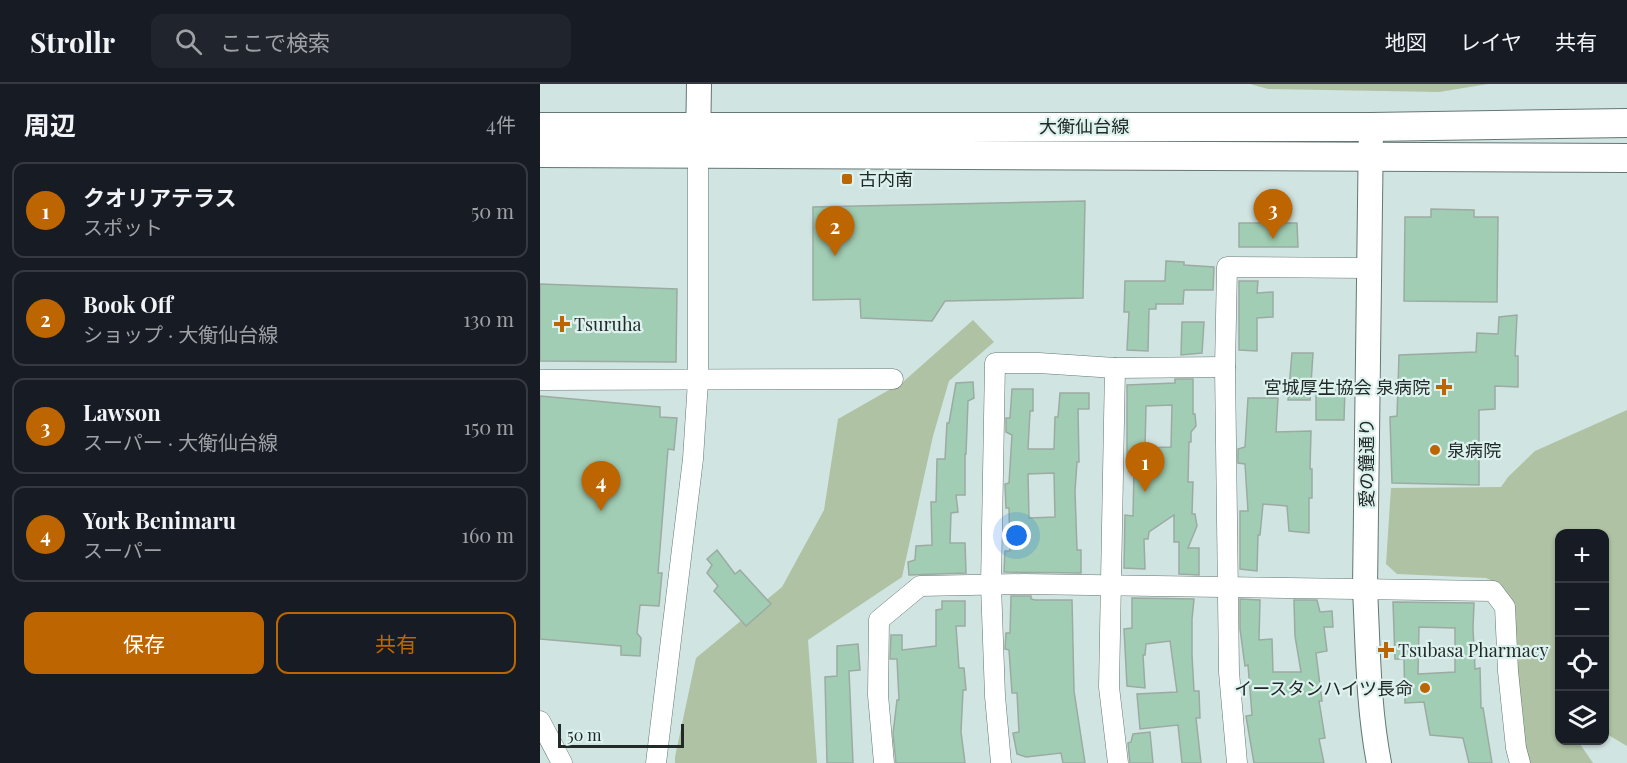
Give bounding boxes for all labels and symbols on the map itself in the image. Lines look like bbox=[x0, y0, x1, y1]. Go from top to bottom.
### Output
street label: 大衡仙台線 bbox=[1039, 114, 1129, 138]
place label: 古内南 bbox=[859, 167, 913, 191]
marker: 古内南 bbox=[840, 172, 854, 186]
pin: 3 bbox=[1254, 190, 1292, 239]
pin: 2 bbox=[816, 206, 854, 256]
place label: Tsuruha bbox=[574, 312, 642, 336]
marker: Tsuruha bbox=[555, 317, 569, 331]
place label: 宮城厚生協会 泉病院 bbox=[1264, 375, 1430, 399]
marker: 宮城厚生協会 泉病院 bbox=[1435, 378, 1453, 396]
street label: 愛の鐘通り bbox=[1354, 418, 1378, 508]
place label: 泉病院 bbox=[1447, 438, 1501, 462]
pin: 1 bbox=[1126, 442, 1164, 492]
marker: 泉病院 bbox=[1428, 443, 1442, 457]
pin: 4 bbox=[582, 462, 620, 511]
your location bbox=[1002, 521, 1031, 550]
place label: Tsubasa Pharmacy bbox=[1398, 638, 1549, 662]
marker: Tsubasa Pharmacy bbox=[1379, 643, 1393, 657]
place label: イースタンハイツ長命 bbox=[1234, 676, 1413, 700]
marker: イースタンハイツ長命 bbox=[1418, 681, 1432, 695]
scale bar bbox=[558, 721, 684, 748]

